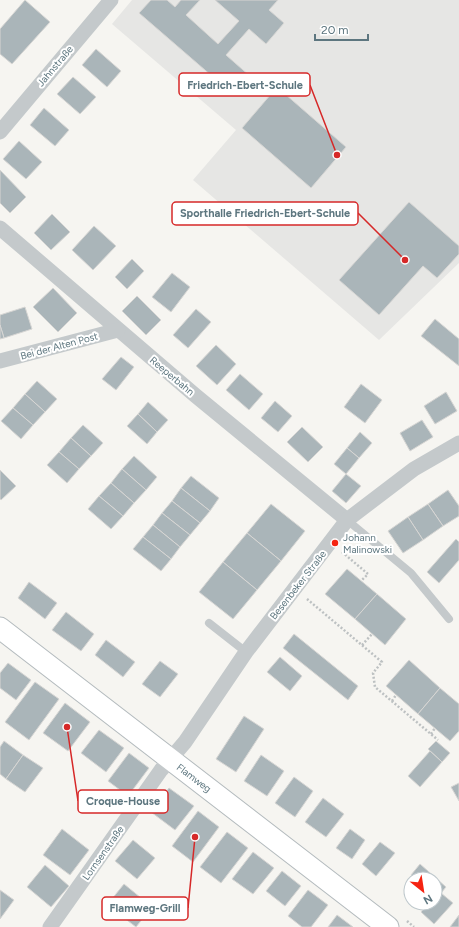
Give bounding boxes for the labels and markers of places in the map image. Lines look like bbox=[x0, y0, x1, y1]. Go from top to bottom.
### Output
callout: Friedrich-Ebert-Schule bbox=[179, 73, 310, 96]
callout: Sporthalle Friedrich-Ebert-Schule bbox=[172, 202, 358, 225]
place label: Johann Malinowski bbox=[343, 531, 392, 556]
marker: Johann Malinowski bbox=[330, 538, 340, 548]
callout: Croque-House bbox=[78, 790, 168, 813]
callout: Flamweg-Grill bbox=[102, 897, 188, 920]

